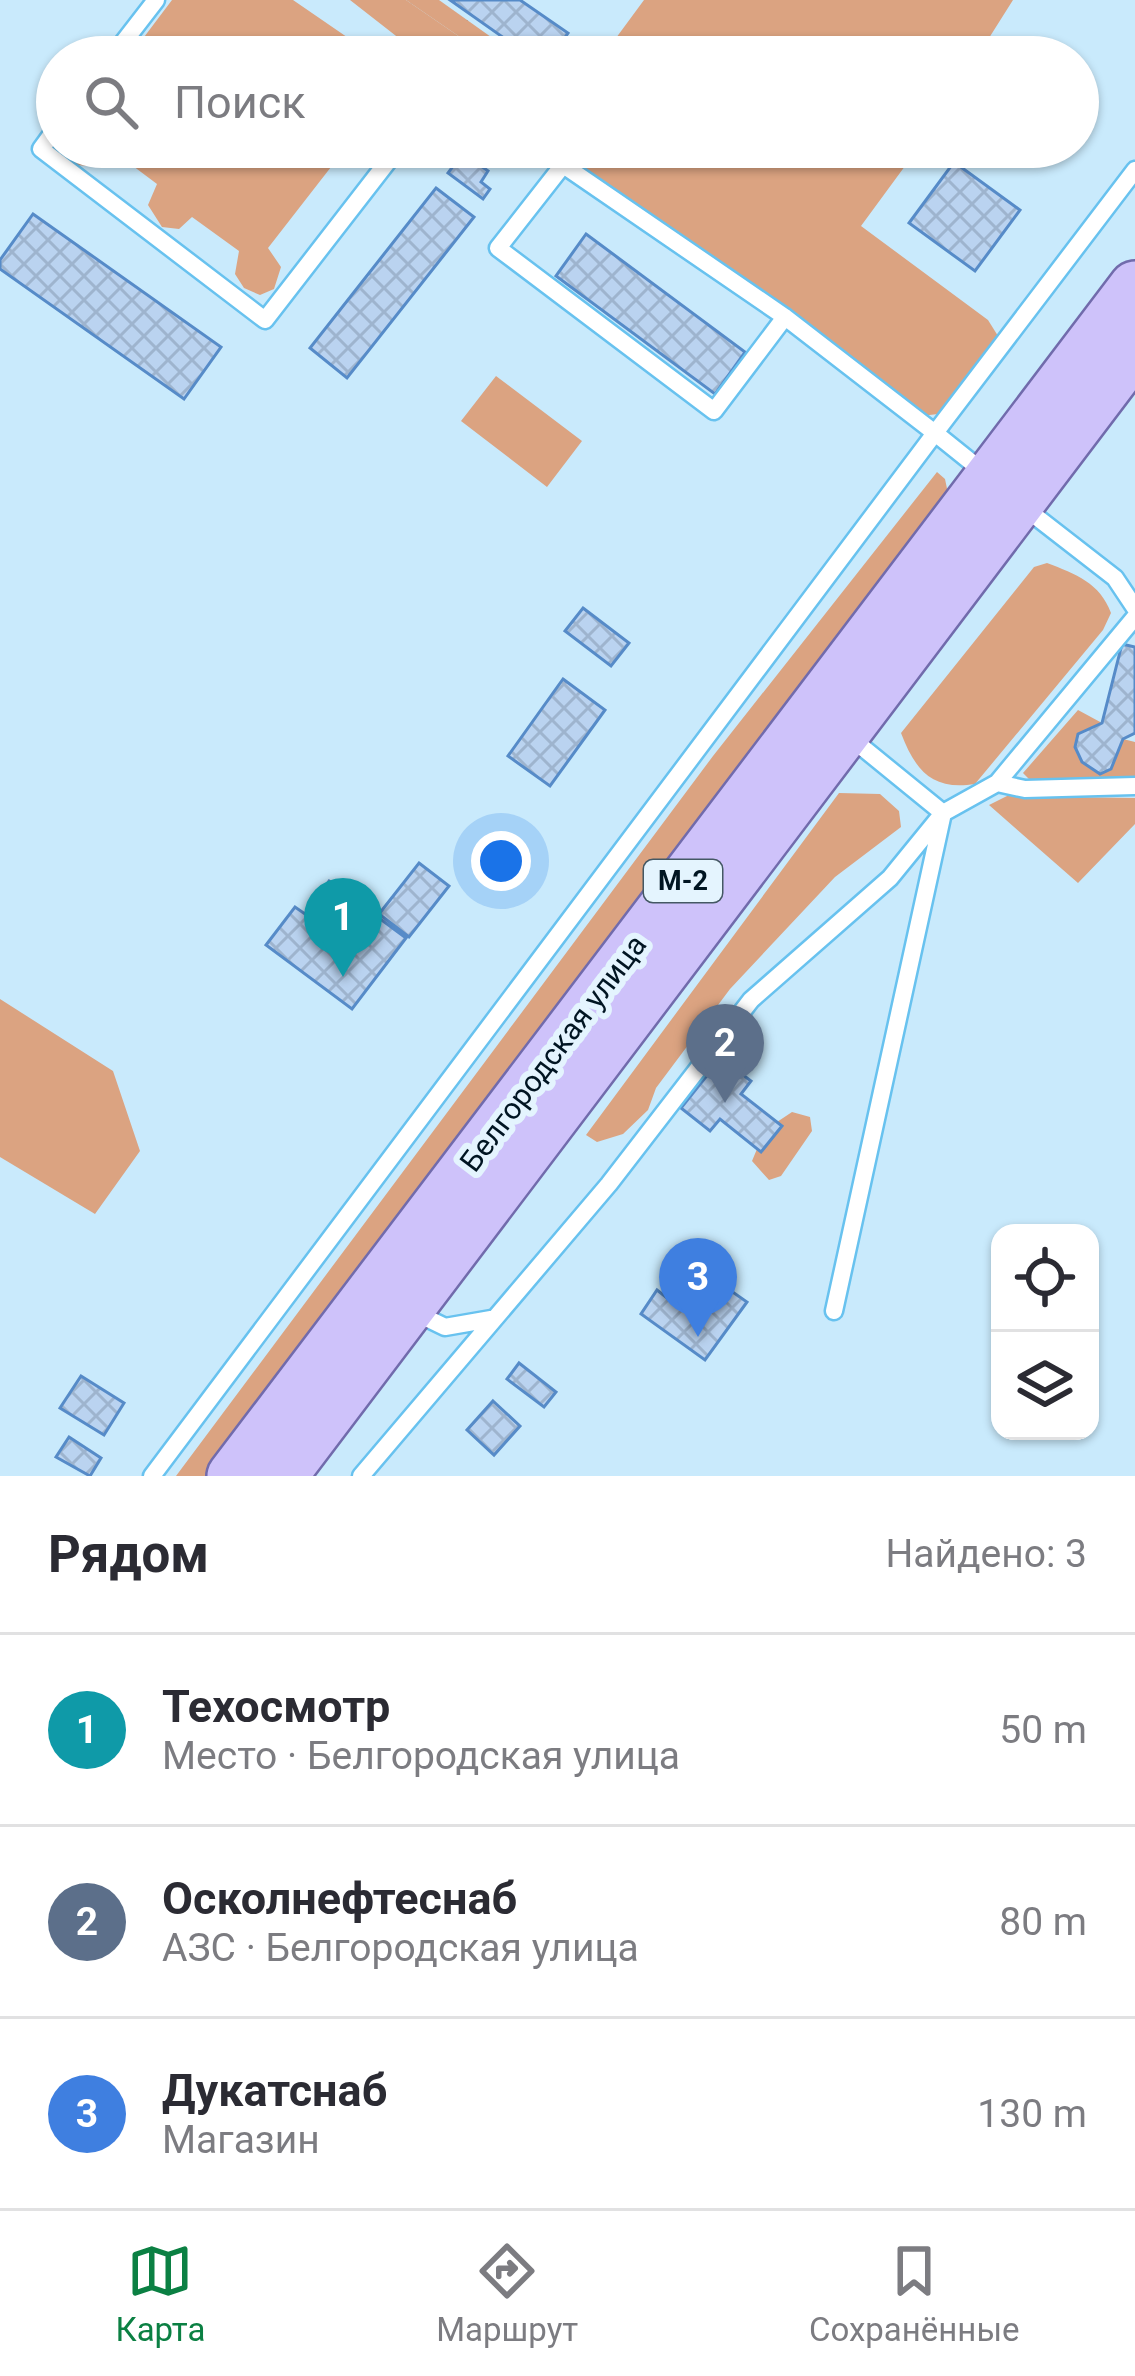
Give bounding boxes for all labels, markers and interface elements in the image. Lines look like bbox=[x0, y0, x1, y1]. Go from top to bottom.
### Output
search box bbox=[36, 36, 1099, 168]
icon: search bbox=[78, 69, 144, 135]
text: Поиск bbox=[174, 76, 306, 129]
your location bbox=[471, 831, 531, 891]
road number: М-2 bbox=[644, 860, 722, 902]
pin: 1 bbox=[304, 878, 382, 977]
street label: Белгородская улица bbox=[453, 928, 653, 1178]
pin: 2 bbox=[686, 1004, 764, 1103]
map controls bbox=[991, 1224, 1099, 1440]
button: locate bbox=[991, 1224, 1099, 1332]
pin: 3 bbox=[659, 1238, 737, 1337]
button: layers bbox=[991, 1332, 1099, 1440]
text: Рядом bbox=[48, 1525, 209, 1584]
text: Найдено: 3 bbox=[885, 1531, 1087, 1577]
text: Техосмотр bbox=[162, 1680, 390, 1733]
text: 1 bbox=[76, 1707, 98, 1753]
text: 50 m bbox=[999, 1707, 1087, 1753]
text: Место · Белгородская улица bbox=[162, 1733, 680, 1779]
text: Осколнефтеснаб bbox=[162, 1872, 517, 1925]
text: 2 bbox=[76, 1899, 98, 1945]
text: 80 m bbox=[999, 1899, 1087, 1945]
text: АЗС · Белгородская улица bbox=[162, 1925, 639, 1971]
text: Дукатснаб bbox=[162, 2064, 387, 2117]
text: 3 bbox=[76, 2091, 98, 2137]
text: 130 m bbox=[977, 2091, 1087, 2137]
text: Магазин bbox=[162, 2117, 320, 2163]
tab: Карта bbox=[115, 2238, 205, 2349]
tab: Маршрут bbox=[436, 2238, 578, 2349]
tab: Сохранённые bbox=[809, 2238, 1020, 2349]

